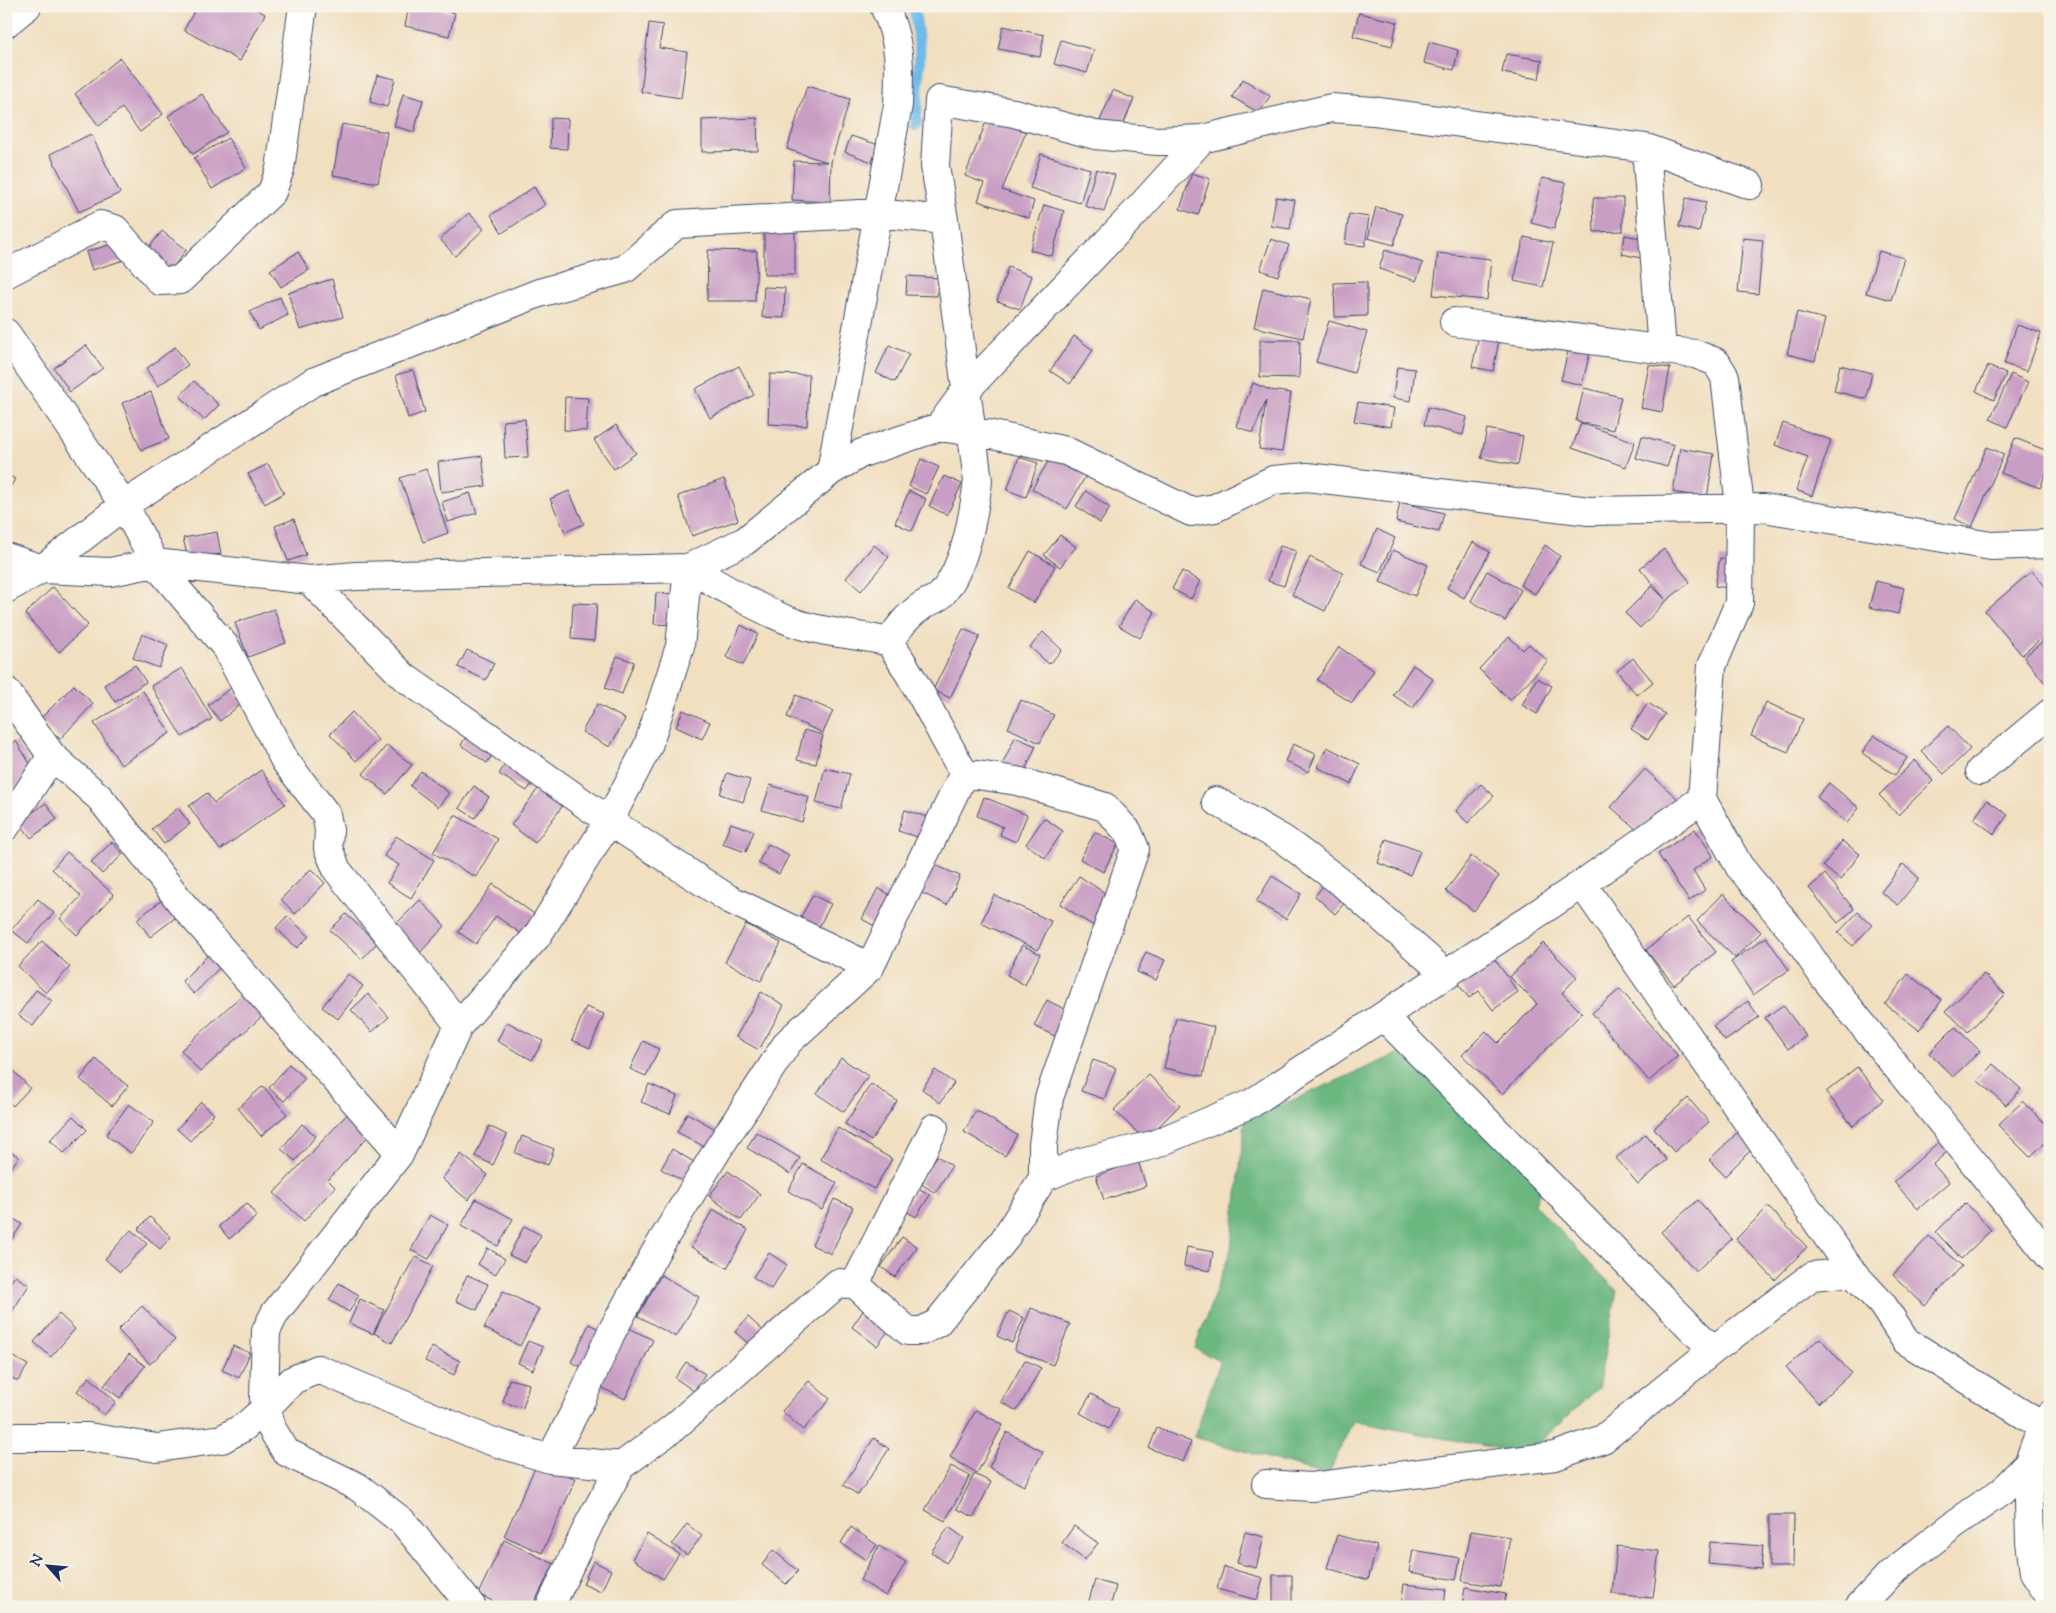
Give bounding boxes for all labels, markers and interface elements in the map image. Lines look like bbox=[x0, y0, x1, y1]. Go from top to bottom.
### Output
north arrow bbox=[22, 1540, 72, 1590]
text: N bbox=[27, 1551, 50, 1571]

